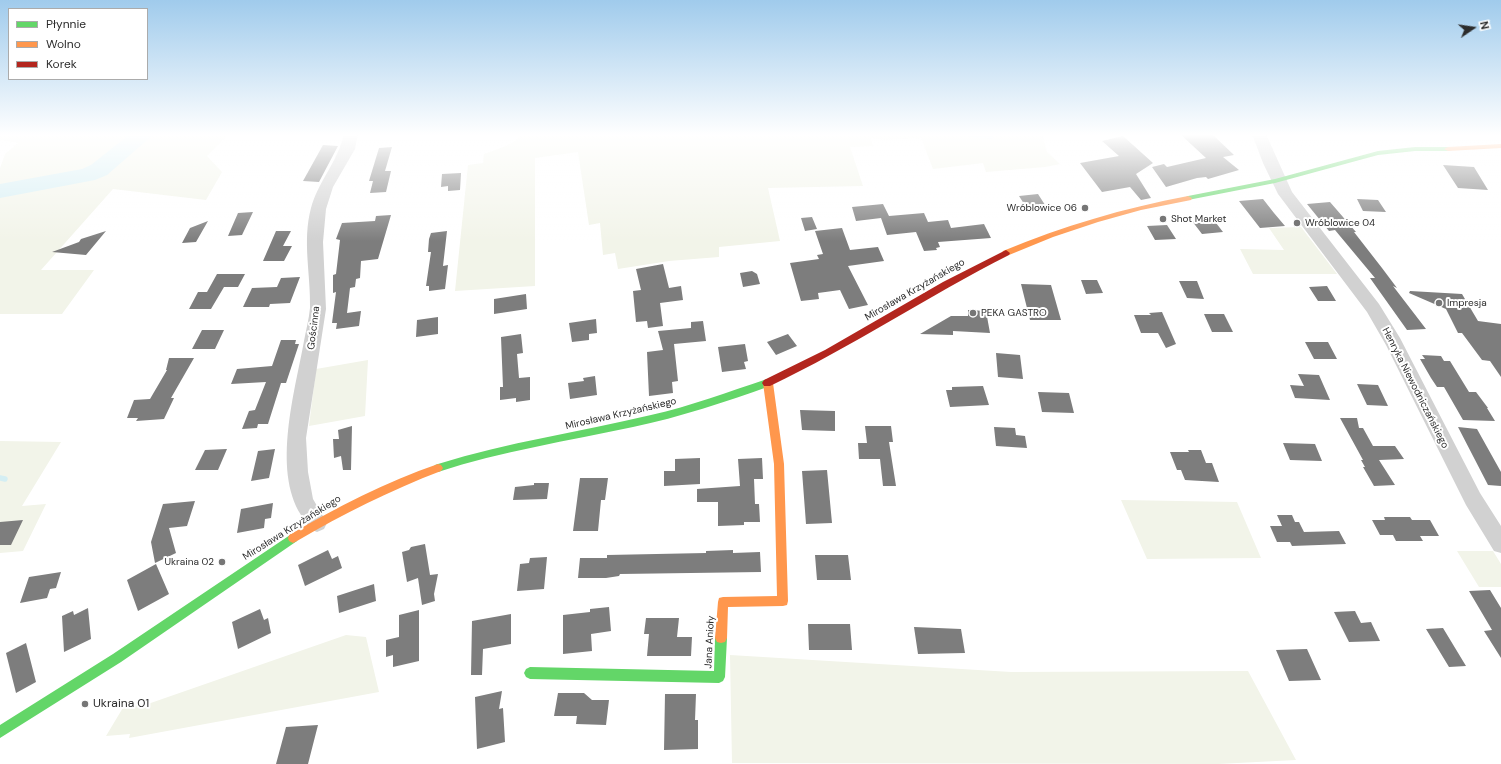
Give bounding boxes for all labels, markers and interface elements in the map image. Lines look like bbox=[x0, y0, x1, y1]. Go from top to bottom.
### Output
legend bbox=[8, 8, 148, 80]
north arrow bbox=[1453, 8, 1493, 48]
text: Płynnie bbox=[46, 16, 86, 32]
text: N bbox=[1477, 20, 1492, 31]
text: Wolno bbox=[46, 36, 81, 52]
text: Korek bbox=[46, 56, 77, 72]
place label: Wróblowice 06 bbox=[1007, 202, 1077, 214]
marker: Wróblowice 06 bbox=[1080, 203, 1090, 213]
place label: Shot Market bbox=[1171, 213, 1227, 225]
marker: Shot Market bbox=[1158, 214, 1168, 224]
place label: Wróblowice 04 bbox=[1305, 217, 1375, 229]
marker: Wróblowice 04 bbox=[1292, 218, 1302, 228]
street label: Mirosława Krzyżańskiego bbox=[863, 256, 967, 324]
place label: Impresja bbox=[1447, 297, 1487, 309]
marker: Impresja bbox=[1434, 298, 1444, 308]
street label: Gościnna bbox=[305, 306, 323, 350]
place label: PEKA GASTRO bbox=[981, 307, 1047, 319]
marker: PEKA GASTRO bbox=[968, 308, 978, 318]
street label: Henryka Niewodniczańskiego bbox=[1379, 326, 1451, 450]
street label: Mirosława Krzyżańskiego bbox=[564, 395, 678, 433]
street label: Mirosława Krzyżańskiego bbox=[241, 493, 343, 563]
place label: Ukraina 02 bbox=[165, 556, 214, 568]
marker: Ukraina 02 bbox=[217, 557, 227, 567]
street label: Jana Anioły bbox=[703, 615, 717, 669]
place label: Ukraina 01 bbox=[93, 697, 149, 711]
marker: Ukraina 01 bbox=[80, 699, 90, 709]

